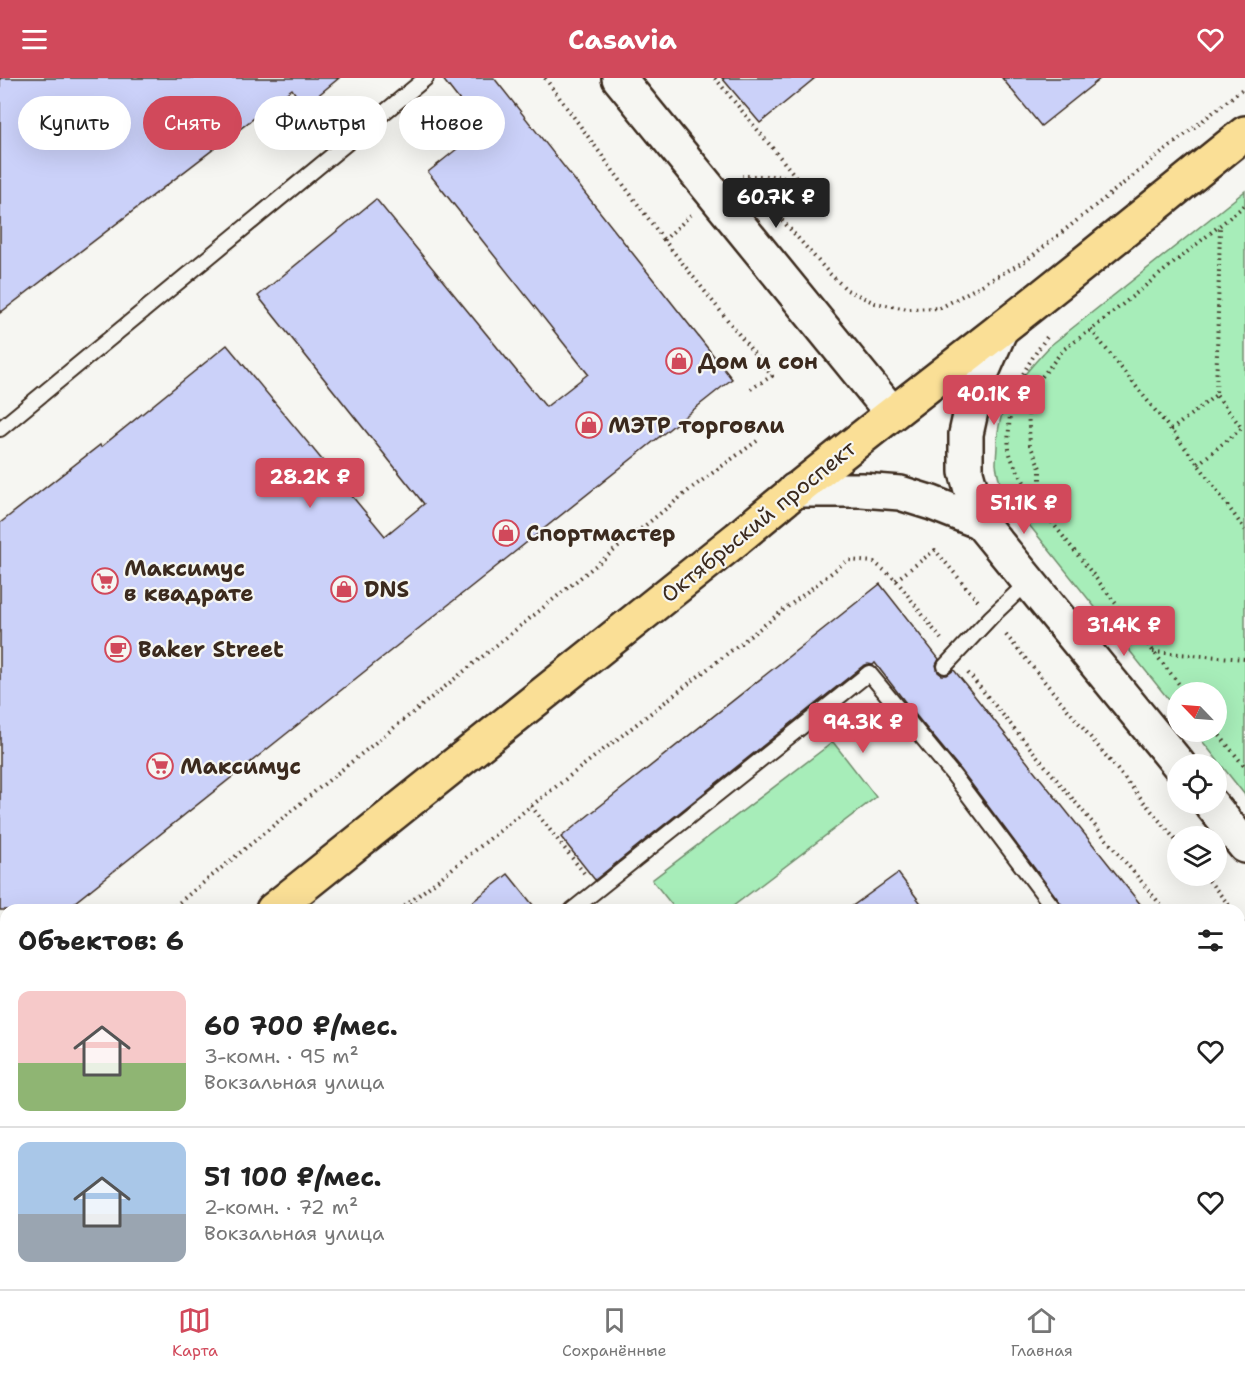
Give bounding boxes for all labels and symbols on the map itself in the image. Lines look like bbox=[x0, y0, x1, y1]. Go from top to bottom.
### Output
pin: 60.7K ₽ bbox=[721, 178, 831, 229]
shop icon: Дом и сон bbox=[664, 346, 694, 376]
place label: Дом и сон bbox=[698, 347, 818, 376]
pin: 40.1K ₽ bbox=[939, 375, 1049, 426]
shop icon: МЭТР торговли bbox=[574, 410, 604, 440]
place label: МЭТР торговли bbox=[608, 411, 785, 440]
street label: Октябрьский проспект bbox=[655, 433, 862, 609]
pin: 28.2K ₽ bbox=[255, 458, 365, 509]
pin: 51.1K ₽ bbox=[969, 484, 1079, 535]
shop icon: Спортмастер bbox=[491, 518, 521, 548]
place label: Спортмастер bbox=[526, 519, 675, 548]
place label: Максимус в квадрате bbox=[124, 554, 253, 608]
supermarket icon: Максимус в квадрате bbox=[90, 566, 120, 596]
shop icon: DNS bbox=[329, 574, 359, 604]
place label: DNS bbox=[364, 575, 409, 604]
pin: 31.4K ₽ bbox=[1069, 606, 1179, 657]
cafe icon: Baker Street bbox=[103, 634, 133, 664]
place label: Baker Street bbox=[138, 635, 284, 664]
north arrow bbox=[1167, 682, 1227, 742]
pin: 94.3K ₽ bbox=[808, 703, 918, 754]
supermarket icon: Максимус bbox=[145, 751, 175, 781]
place label: Максимус bbox=[180, 752, 301, 781]

